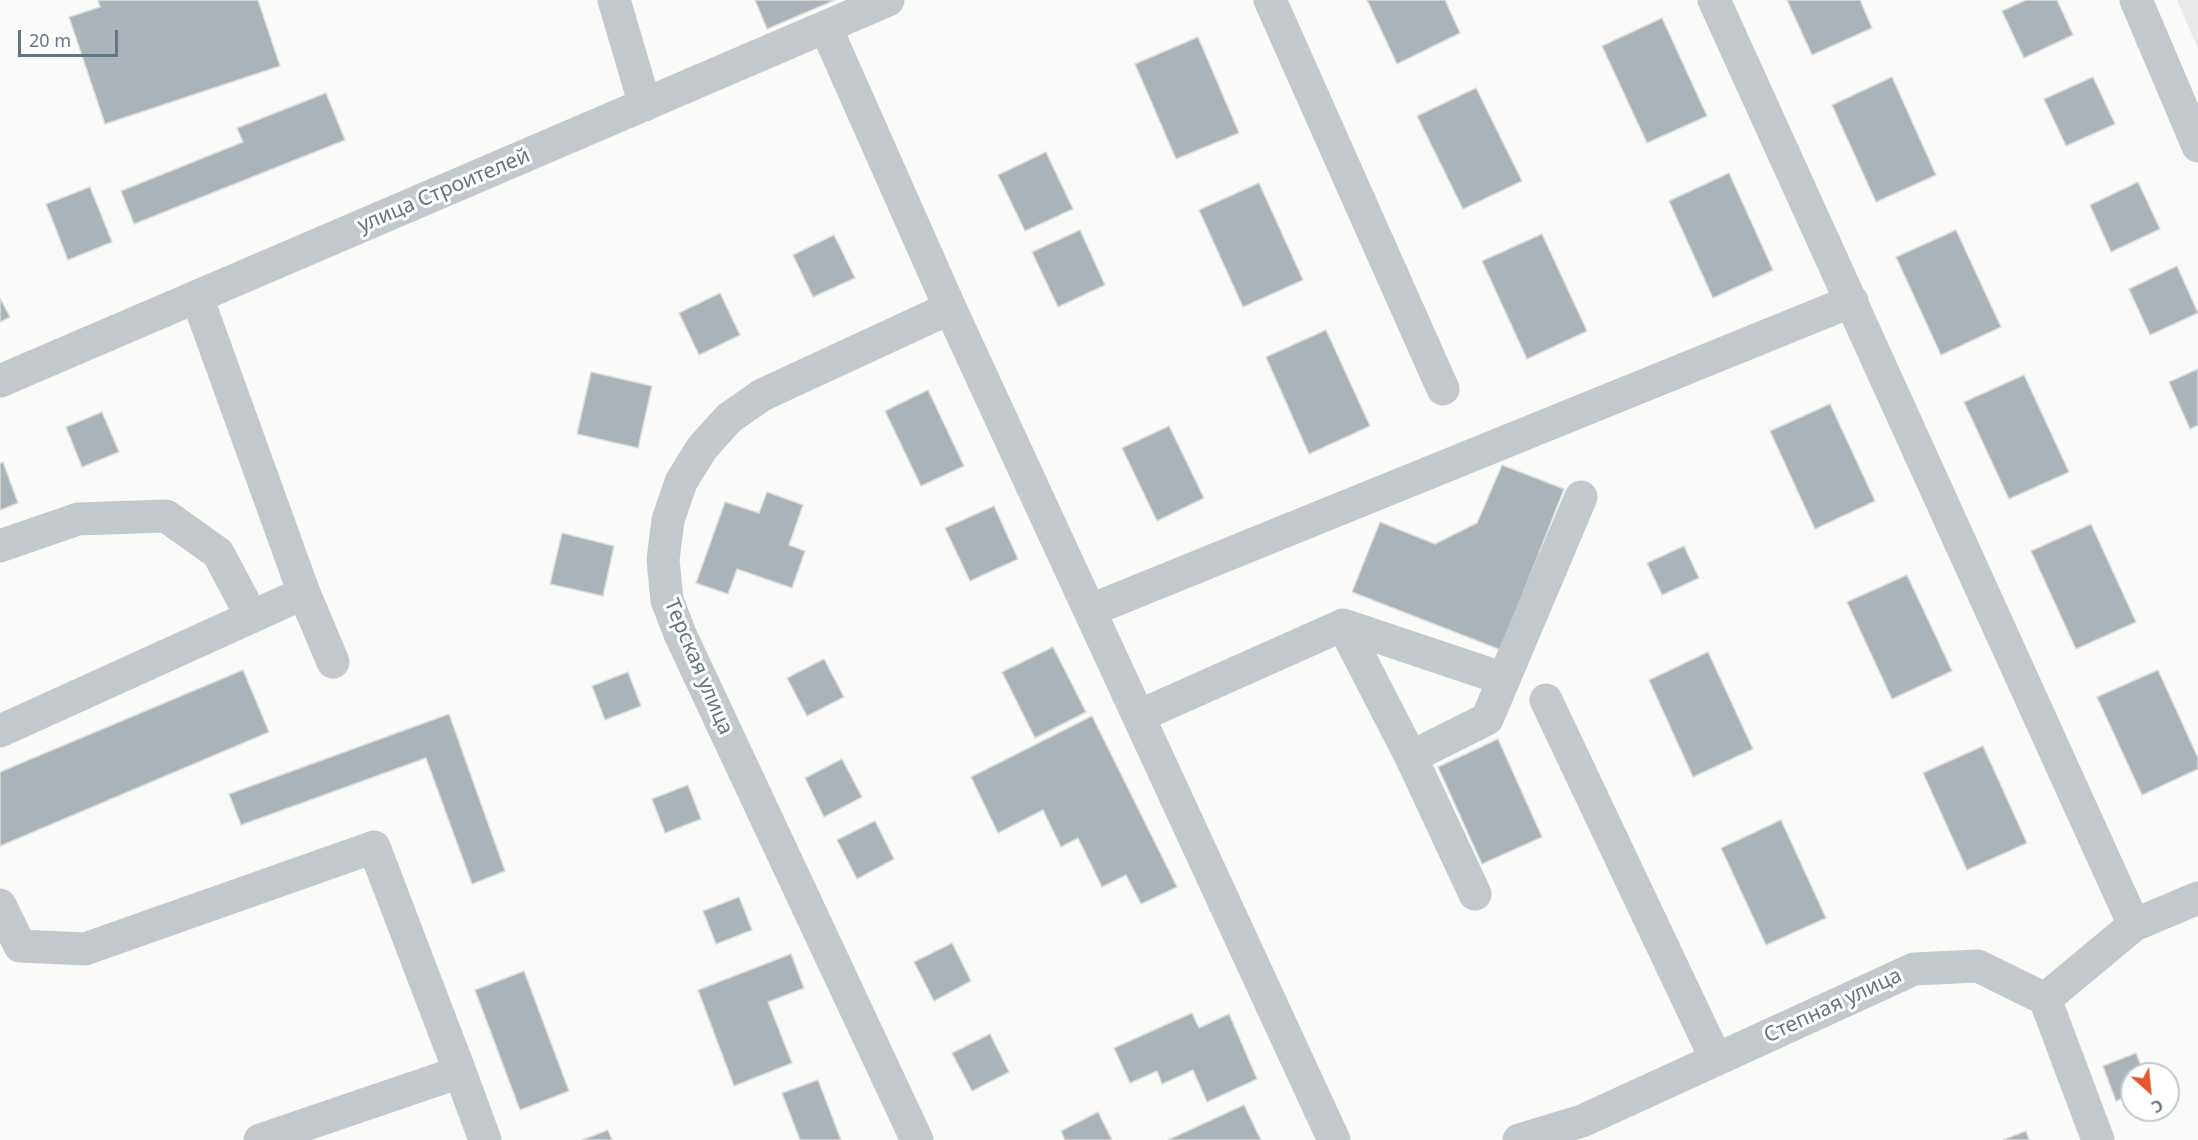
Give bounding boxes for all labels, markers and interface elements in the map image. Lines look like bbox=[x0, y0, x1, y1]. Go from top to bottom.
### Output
scale bar bbox=[21, 18, 122, 56]
text: 20 m bbox=[29, 28, 71, 52]
street label: улица Строителей bbox=[354, 143, 534, 239]
street label: Терская улица bbox=[658, 595, 738, 739]
street label: Степная улица bbox=[1760, 963, 1906, 1049]
north arrow bbox=[2120, 1062, 2180, 1122]
text: С bbox=[2148, 1094, 2167, 1118]

